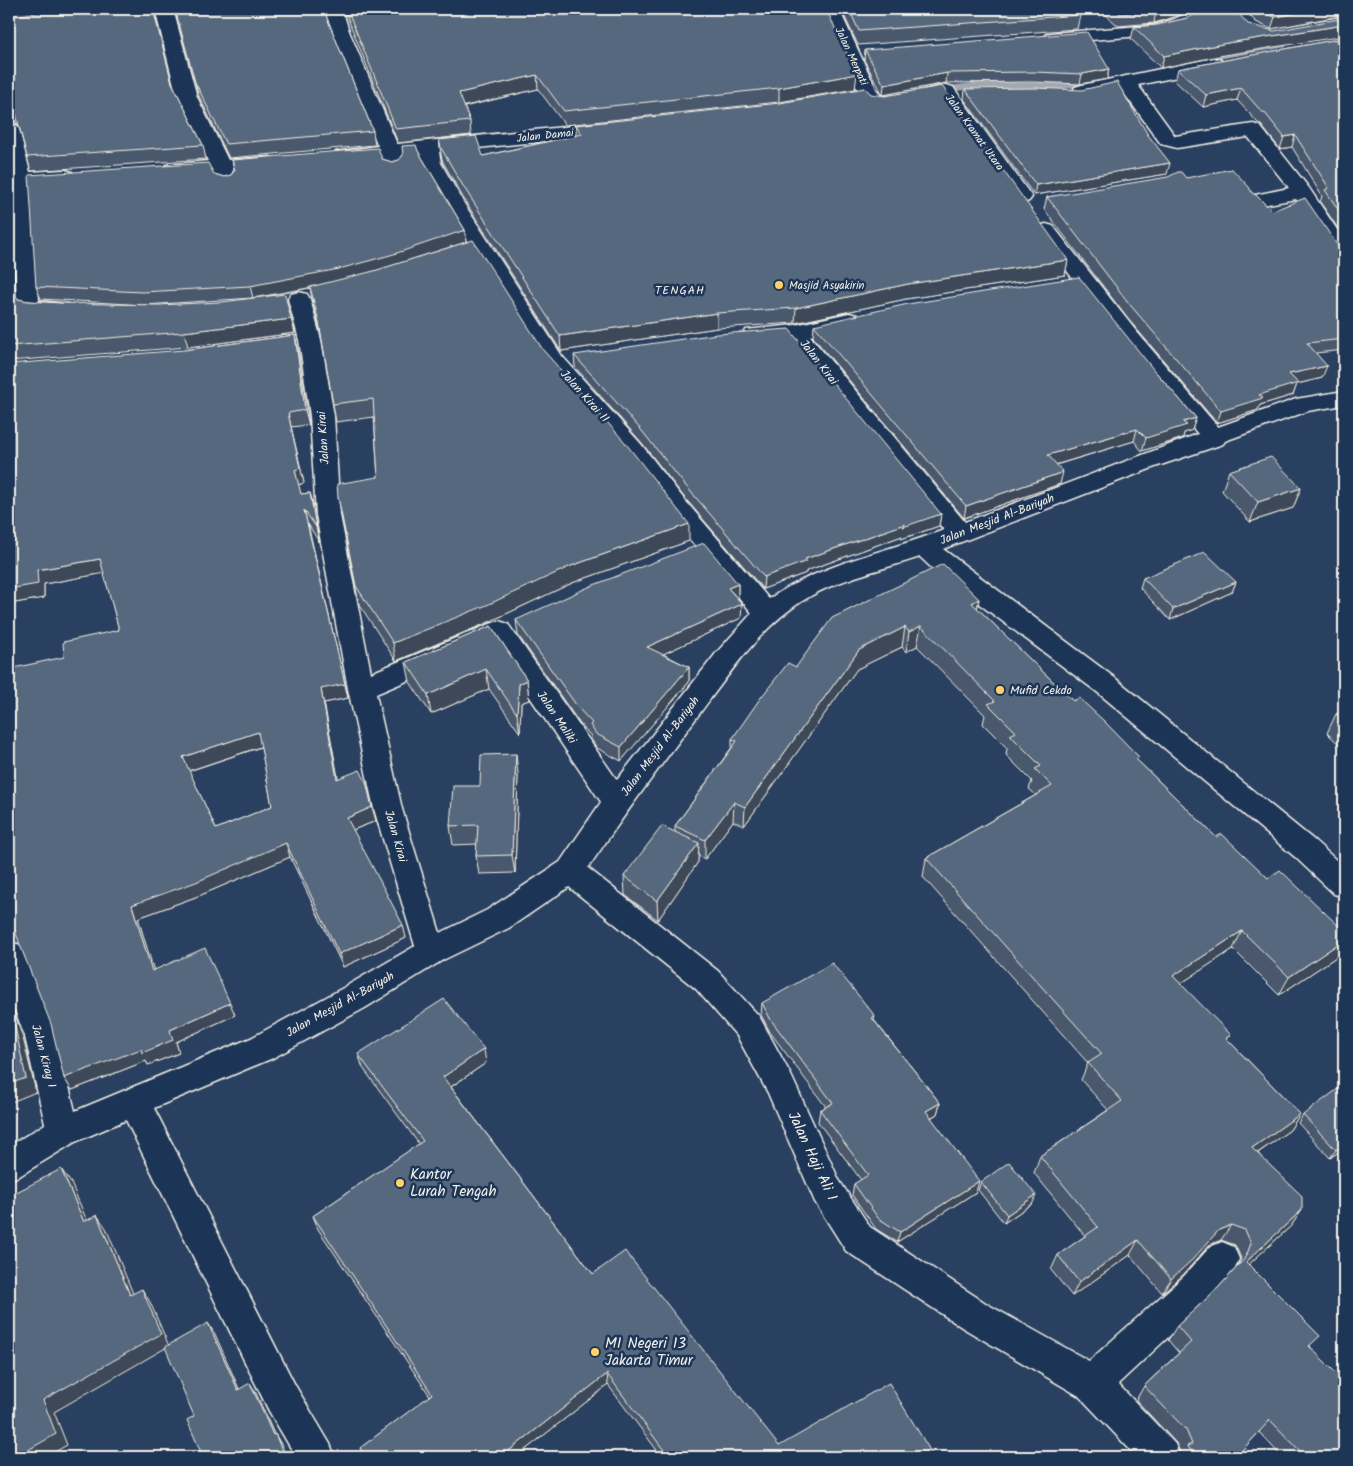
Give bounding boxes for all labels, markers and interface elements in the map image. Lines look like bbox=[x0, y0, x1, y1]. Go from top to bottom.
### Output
street label: Jalan Merpati bbox=[830, 24, 873, 89]
street label: Jalan Kramat Utara bbox=[940, 90, 1008, 175]
street label: Jalan Damai bbox=[516, 124, 575, 148]
place label: Masjid Asyakirin bbox=[789, 277, 865, 295]
marker: Masjid Asyakirin bbox=[773, 279, 785, 291]
district label: TENGAH bbox=[655, 281, 705, 300]
street label: Jalan Kirai bbox=[795, 335, 843, 390]
street label: Jalan Kirai II bbox=[556, 366, 614, 427]
street label: Jalan Kirai bbox=[312, 410, 335, 465]
street label: Jalan Mesjid Al-Bariyah bbox=[937, 489, 1057, 550]
place label: Mufid Cekdo bbox=[1010, 681, 1072, 700]
marker: Mufid Cekdo bbox=[994, 684, 1006, 696]
street label: Jalan Maliki bbox=[532, 687, 582, 749]
street label: Jalan Mesjid Al-Bariyah bbox=[616, 692, 704, 800]
street label: Jalan Kirai bbox=[379, 808, 412, 866]
street label: Jalan Mesjid Al-Bariyah bbox=[283, 967, 398, 1042]
street label: Jalan Kiray I bbox=[26, 1022, 61, 1090]
street label: Jalan Haji Ali I bbox=[781, 1108, 843, 1205]
place label: Kantor Lurah Tengah bbox=[410, 1163, 496, 1204]
marker: Kantor Lurah Tengah bbox=[394, 1177, 406, 1189]
place label: MI Negeri 13 Jakarta Timur bbox=[605, 1332, 694, 1373]
marker: MI Negeri 13 Jakarta Timur bbox=[589, 1346, 601, 1358]

